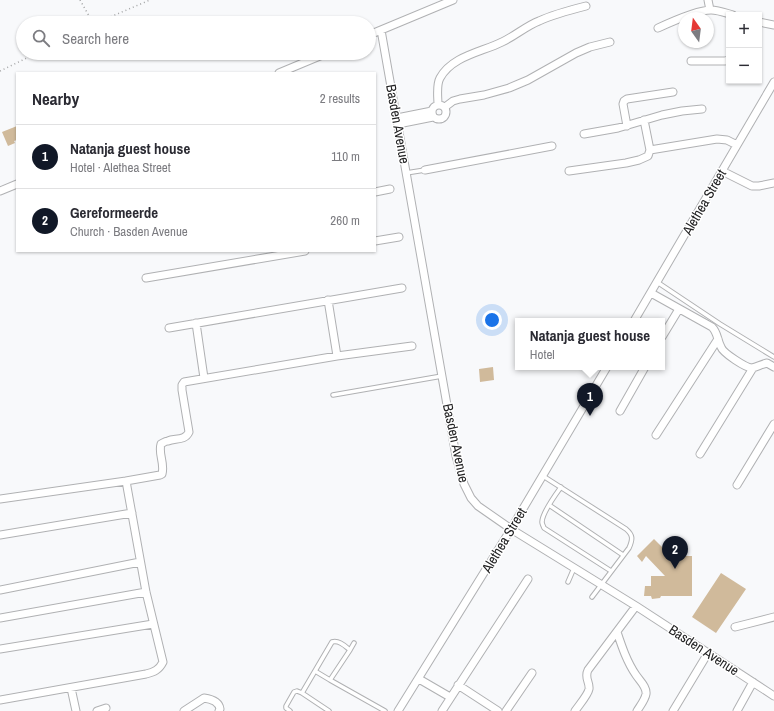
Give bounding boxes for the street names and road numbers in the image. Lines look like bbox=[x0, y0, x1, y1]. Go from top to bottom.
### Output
street label: Basden Avenue bbox=[382, 83, 414, 165]
street label: Alethea Street bbox=[678, 166, 730, 239]
street label: Basden Avenue bbox=[439, 402, 473, 484]
street label: Alethea Street bbox=[477, 504, 530, 577]
street label: Basden Avenue bbox=[665, 621, 743, 679]

